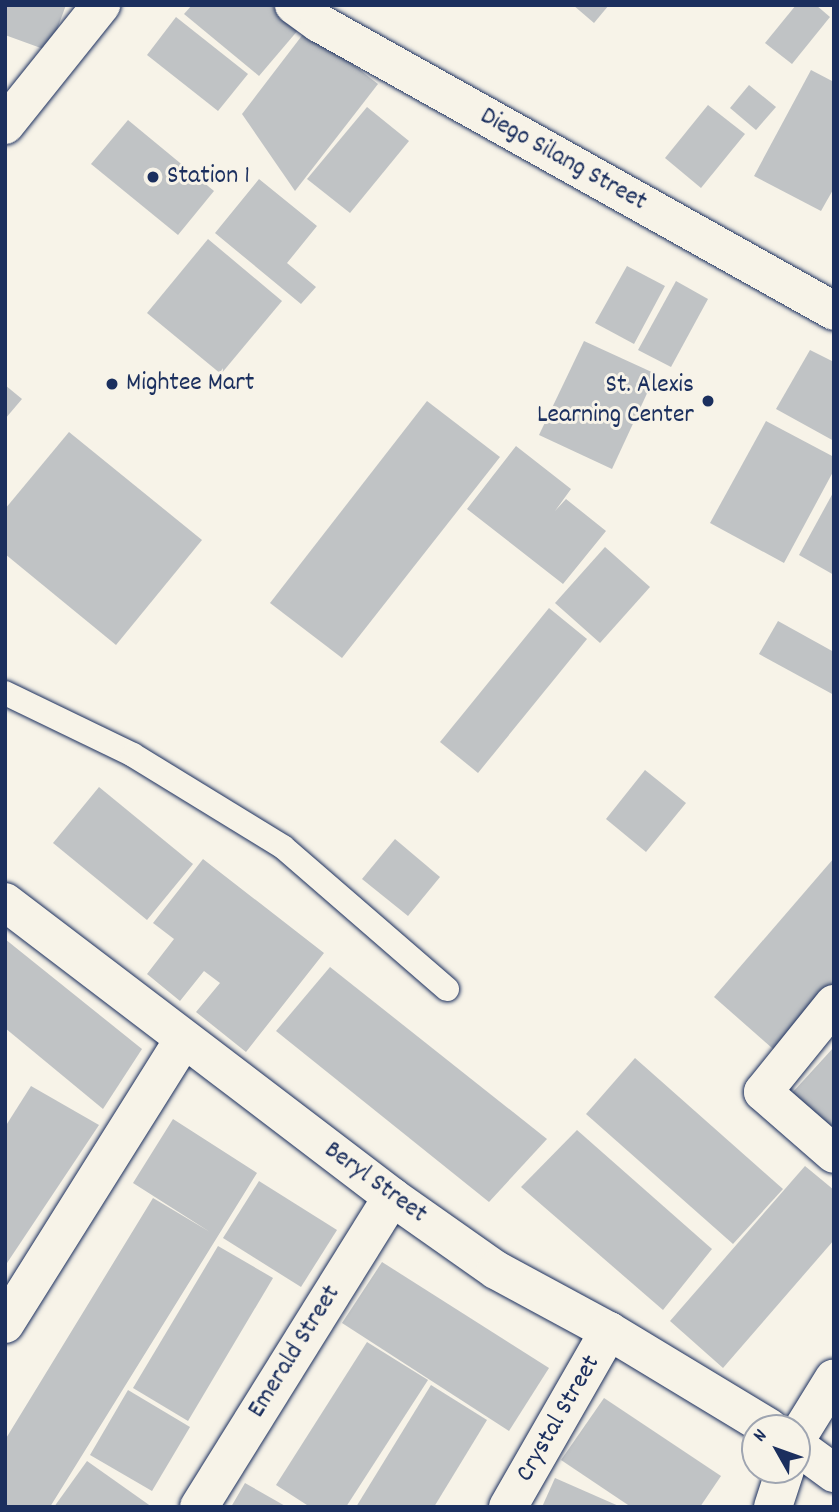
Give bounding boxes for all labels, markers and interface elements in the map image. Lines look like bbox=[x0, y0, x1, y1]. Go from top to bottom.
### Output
street label: Diego Silang Street bbox=[474, 101, 652, 219]
place label: Station 1 bbox=[167, 161, 250, 193]
marker: Station 1 bbox=[145, 169, 161, 185]
place label: Mightee Mart bbox=[126, 368, 254, 400]
place label: St. Alexis Learning Center bbox=[537, 370, 694, 432]
marker: Mightee Mart bbox=[104, 376, 120, 392]
marker: St. Alexis Learning Center bbox=[700, 393, 716, 409]
street label: Beryl Street bbox=[318, 1135, 432, 1231]
street label: Emerald Street bbox=[242, 1280, 348, 1424]
street label: Crystal Street bbox=[510, 1350, 608, 1488]
north arrow bbox=[741, 1414, 811, 1484]
text: N bbox=[748, 1424, 774, 1449]

